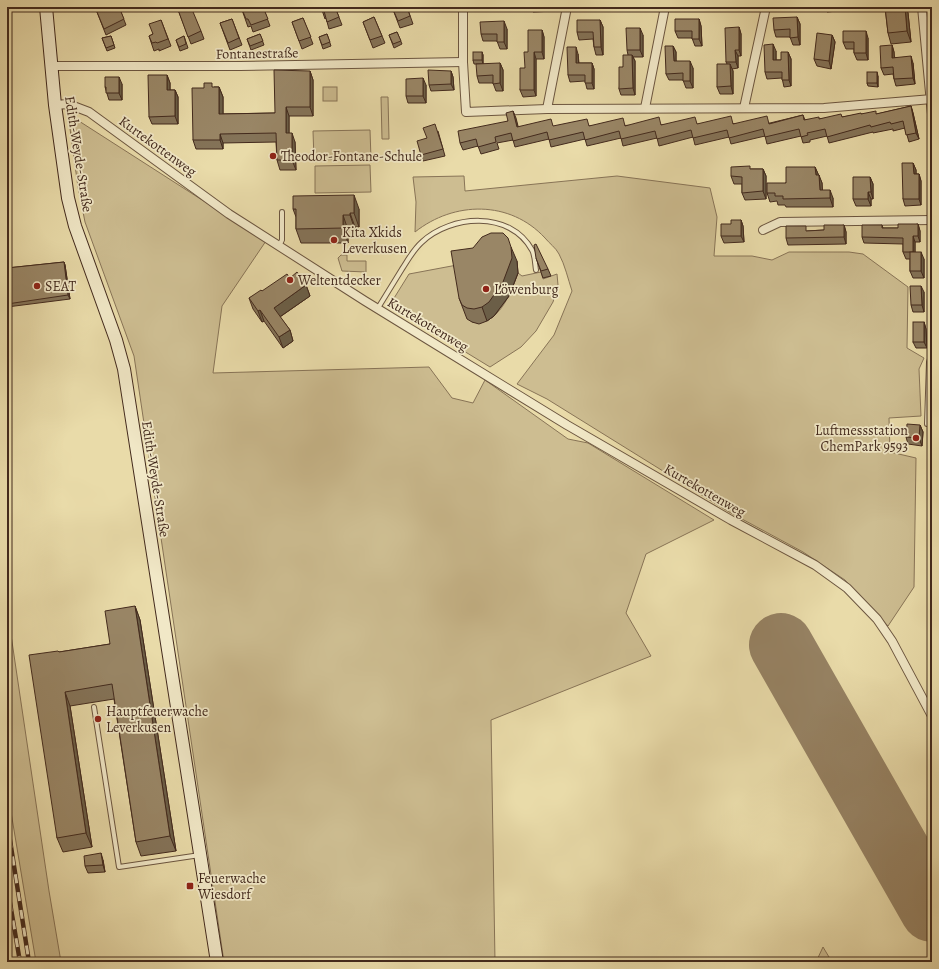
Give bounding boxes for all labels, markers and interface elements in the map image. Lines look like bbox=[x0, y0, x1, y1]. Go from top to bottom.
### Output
street label: Fontanestraße bbox=[215, 43, 299, 64]
street label: Edith-Weyde-Straße bbox=[60, 95, 97, 214]
street label: Kurtekottenweg bbox=[115, 112, 200, 181]
place label: Theodor-Fontane-Schule bbox=[281, 147, 422, 166]
marker: Theodor-Fontane-Schule bbox=[268, 151, 278, 161]
place label: Kita Xkids Leverkusen bbox=[342, 223, 407, 258]
marker: Kita Xkids Leverkusen bbox=[329, 235, 339, 245]
place label: Weltentdecker bbox=[297, 271, 382, 290]
marker: Weltentdecker bbox=[285, 275, 295, 285]
place label: SEAT bbox=[45, 277, 77, 296]
place label: Löwenburg bbox=[494, 280, 559, 299]
marker: SEAT bbox=[32, 281, 42, 291]
marker: Löwenburg bbox=[481, 284, 491, 294]
street label: Kurtekottenweg bbox=[384, 293, 472, 356]
street label: Edith-Weyde-Straße bbox=[137, 420, 174, 539]
place label: Luftmessstation ChemPark 9593 bbox=[815, 421, 908, 456]
marker: Luftmessstation ChemPark 9593 bbox=[911, 433, 921, 443]
street label: Kurtekottenweg bbox=[660, 459, 749, 522]
place label: Hauptfeuerwache Leverkusen bbox=[106, 702, 208, 737]
marker: Hauptfeuerwache Leverkusen bbox=[93, 714, 103, 724]
place label: Feuerwache Wiesdorf bbox=[197, 869, 266, 904]
marker: Feuerwache Wiesdorf bbox=[185, 881, 195, 891]

